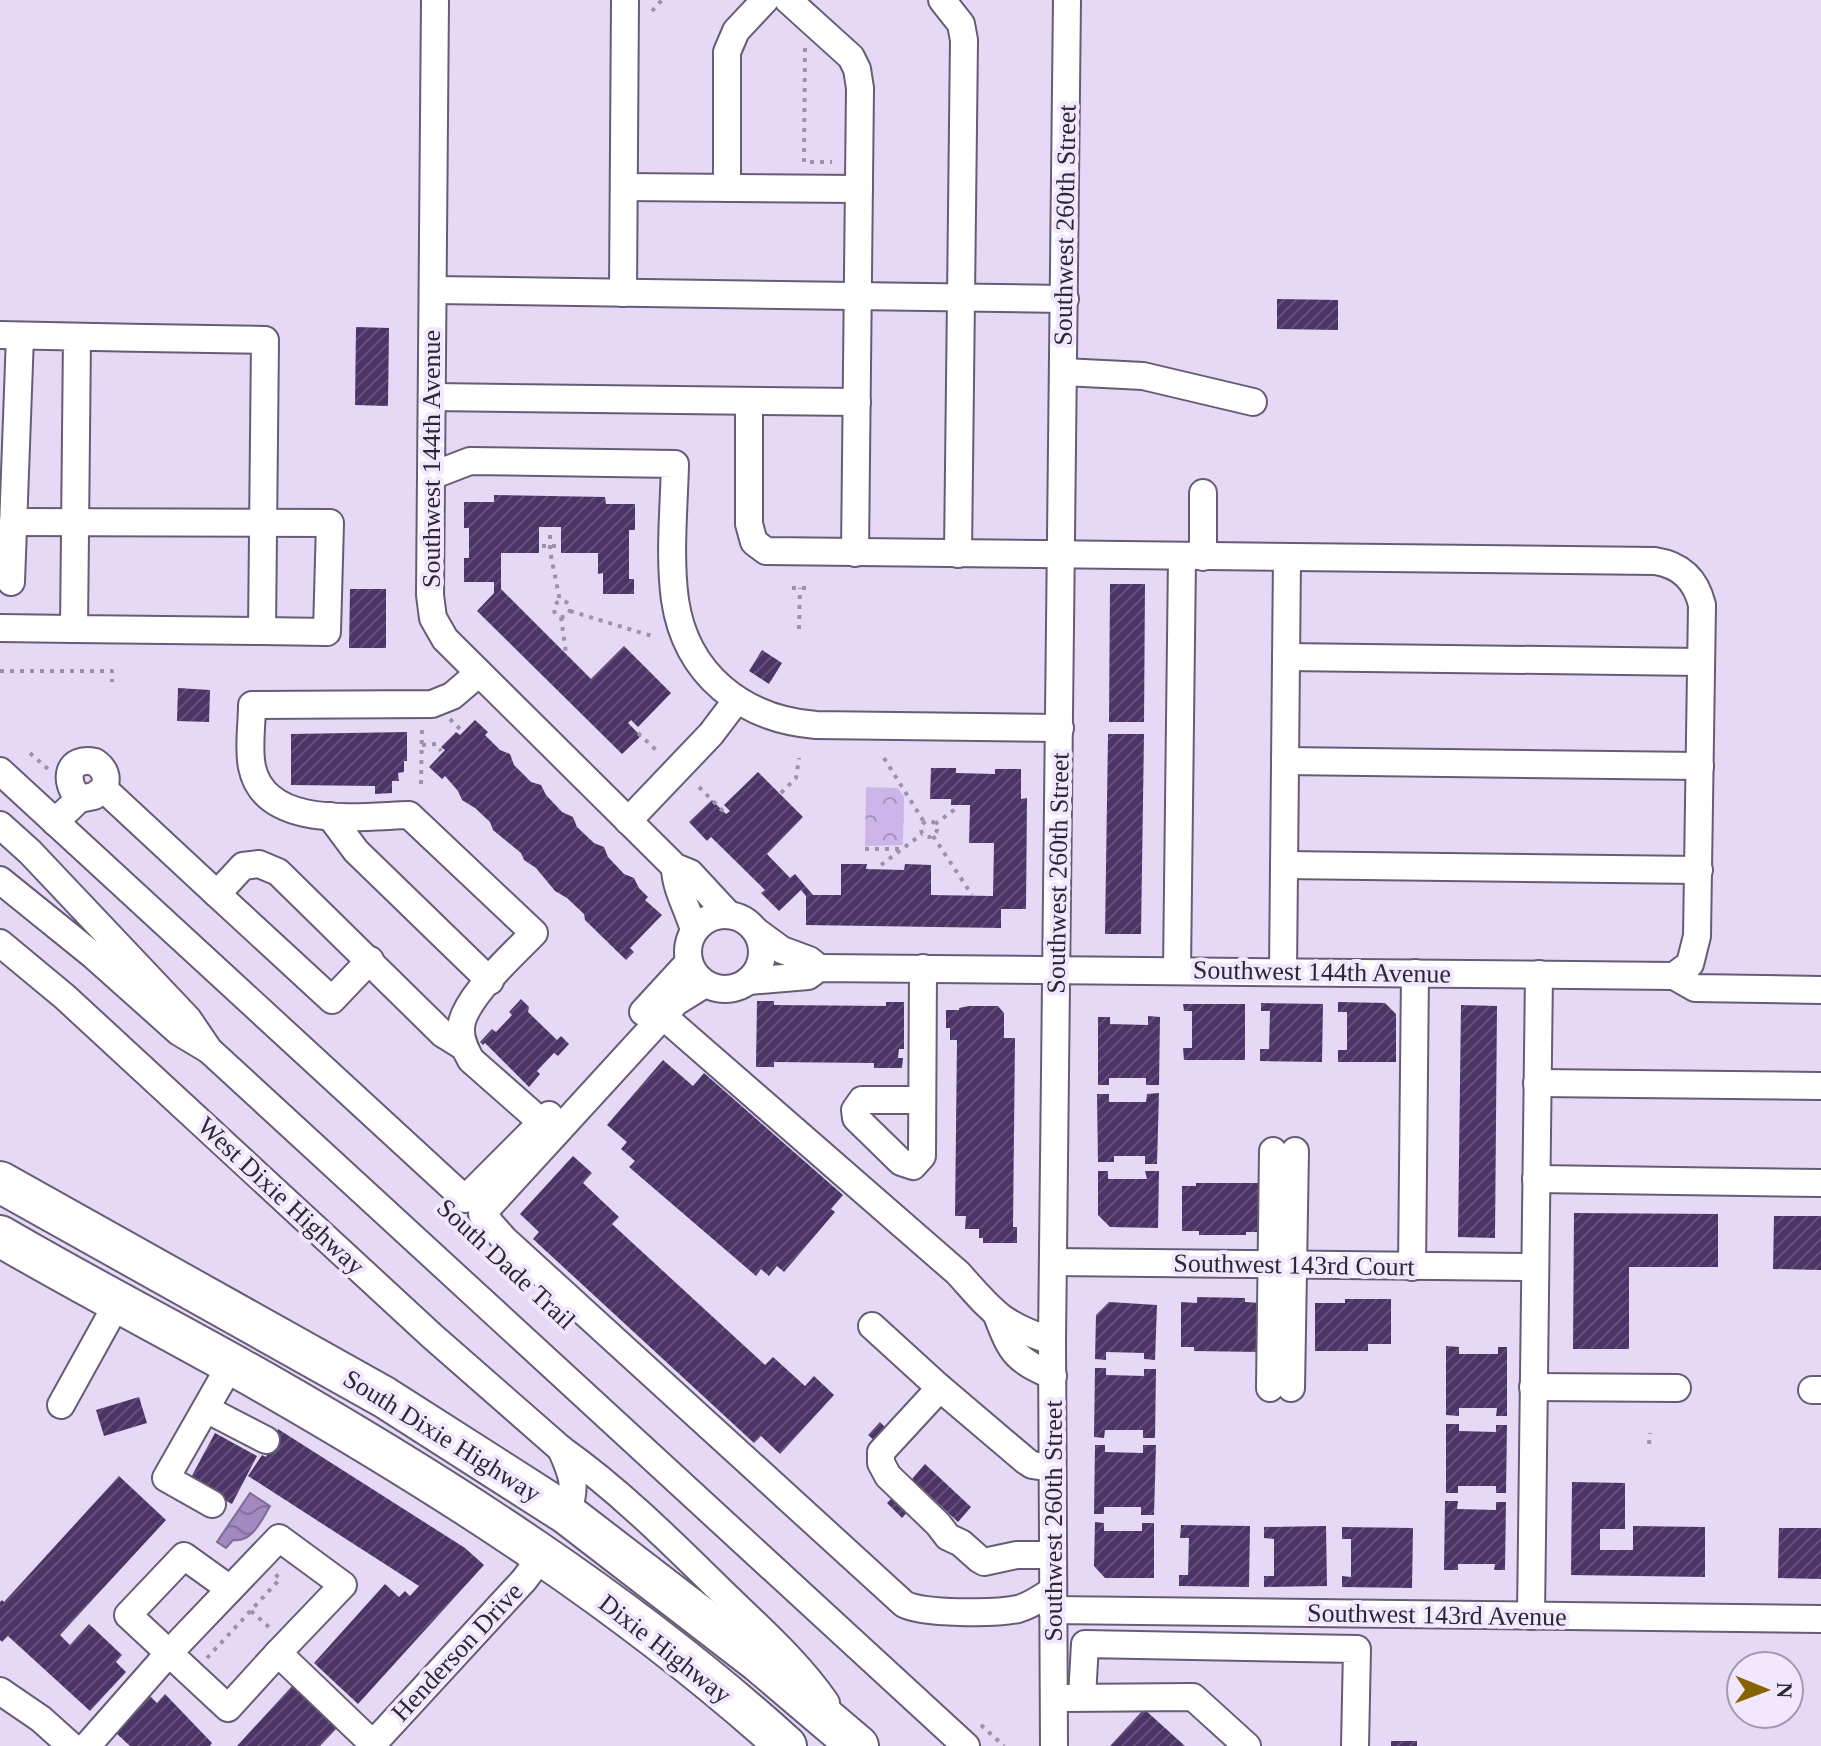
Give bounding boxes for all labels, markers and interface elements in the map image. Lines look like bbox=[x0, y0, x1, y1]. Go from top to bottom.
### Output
street label: Southwest 260th Street bbox=[1048, 103, 1082, 346]
street label: Southwest 144th Avenue bbox=[417, 330, 446, 588]
street label: Southwest 260th Street bbox=[1041, 751, 1075, 994]
street label: Southwest 144th Avenue bbox=[1193, 955, 1451, 989]
street label: West Dixie Highway bbox=[192, 1111, 370, 1281]
street label: South Dade Trail bbox=[431, 1193, 581, 1335]
street label: Southwest 143rd Court bbox=[1173, 1248, 1416, 1282]
street label: South Dixie Highway bbox=[338, 1364, 546, 1508]
street label: Southwest 260th Street bbox=[1039, 1400, 1068, 1642]
street label: Henderson Drive bbox=[386, 1577, 528, 1727]
street label: Dixie Highway bbox=[593, 1588, 737, 1710]
street label: Southwest 143rd Avenue bbox=[1307, 1598, 1567, 1632]
north arrow bbox=[1725, 1650, 1805, 1730]
text: N bbox=[1772, 1682, 1797, 1699]

